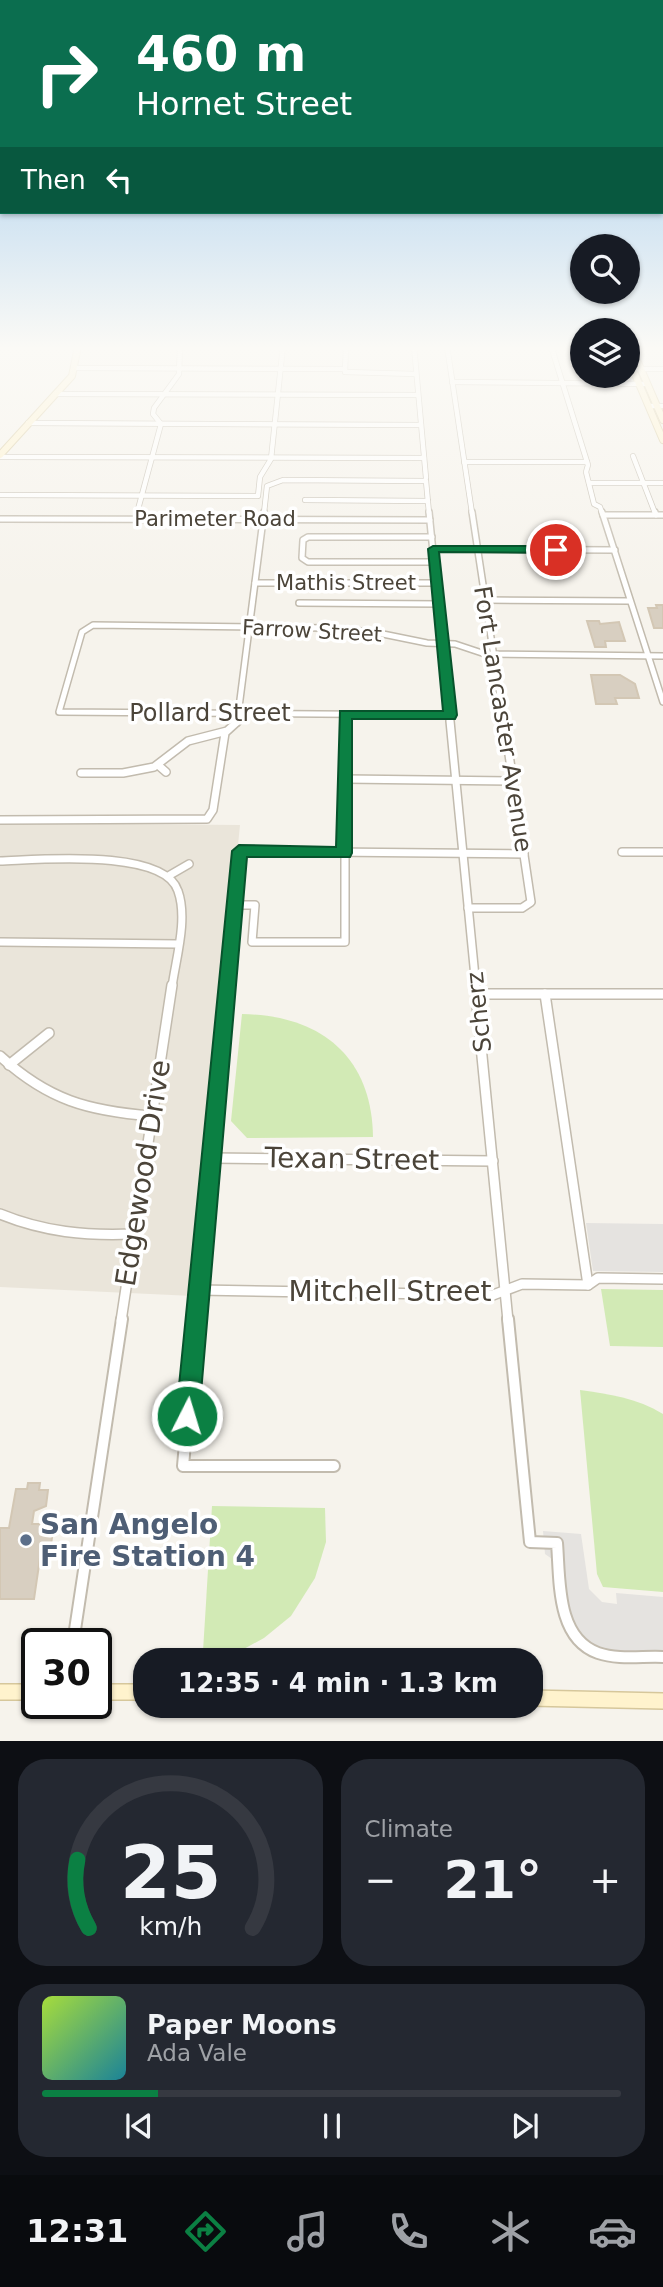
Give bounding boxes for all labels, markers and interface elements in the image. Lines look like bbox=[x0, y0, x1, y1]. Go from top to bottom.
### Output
text: 460 m bbox=[136, 26, 306, 83]
icon: right bbox=[21, 28, 112, 119]
text: Hornet Street bbox=[136, 85, 352, 123]
icon: left bbox=[100, 161, 138, 199]
text: Then bbox=[21, 165, 86, 195]
map controls bbox=[570, 234, 640, 388]
button: search bbox=[570, 234, 640, 304]
button: layers bbox=[570, 318, 640, 388]
street label: Parimeter Road bbox=[134, 507, 296, 531]
pin bbox=[526, 520, 586, 580]
icon: arrive bbox=[537, 531, 575, 569]
street label: Mathis Street bbox=[276, 571, 416, 595]
street label: Fort Lancaster Avenue bbox=[468, 584, 538, 854]
street label: Farrow Street bbox=[241, 615, 383, 647]
street label: Pollard Street bbox=[129, 699, 291, 727]
street label: Scherz bbox=[461, 970, 497, 1054]
street label: Edgewood Drive bbox=[109, 1057, 177, 1289]
street label: Texan Street bbox=[263, 1141, 440, 1177]
street label: Mitchell Street bbox=[289, 1275, 491, 1308]
position arrow bbox=[150, 1379, 224, 1453]
place label: San Angelo Fire Station 4 bbox=[40, 1508, 255, 1573]
marker: San Angelo Fire Station 4 bbox=[18, 1532, 34, 1548]
speed limit sign: 30 bbox=[21, 1628, 112, 1719]
text: 12:35 · 4 min · 1.3 km bbox=[178, 1668, 498, 1698]
text: Climate bbox=[365, 1816, 453, 1842]
text: 25 bbox=[120, 1831, 221, 1916]
text: 21° bbox=[444, 1850, 542, 1910]
text: − bbox=[365, 1858, 396, 1902]
text: + bbox=[589, 1858, 621, 1902]
text: km/h bbox=[139, 1912, 202, 1941]
text: Paper Moons bbox=[147, 2010, 337, 2040]
text: Ada Vale bbox=[147, 2040, 247, 2066]
icon: previous bbox=[120, 2107, 158, 2145]
icon: pause bbox=[313, 2107, 351, 2145]
icon: next bbox=[506, 2107, 544, 2145]
icon: directions bbox=[181, 2207, 230, 2256]
icon: music bbox=[283, 2207, 332, 2256]
icon: phone bbox=[384, 2207, 433, 2256]
icon: climate bbox=[486, 2207, 535, 2256]
icon: car bbox=[588, 2207, 637, 2256]
text: 12:31 bbox=[26, 2212, 128, 2250]

